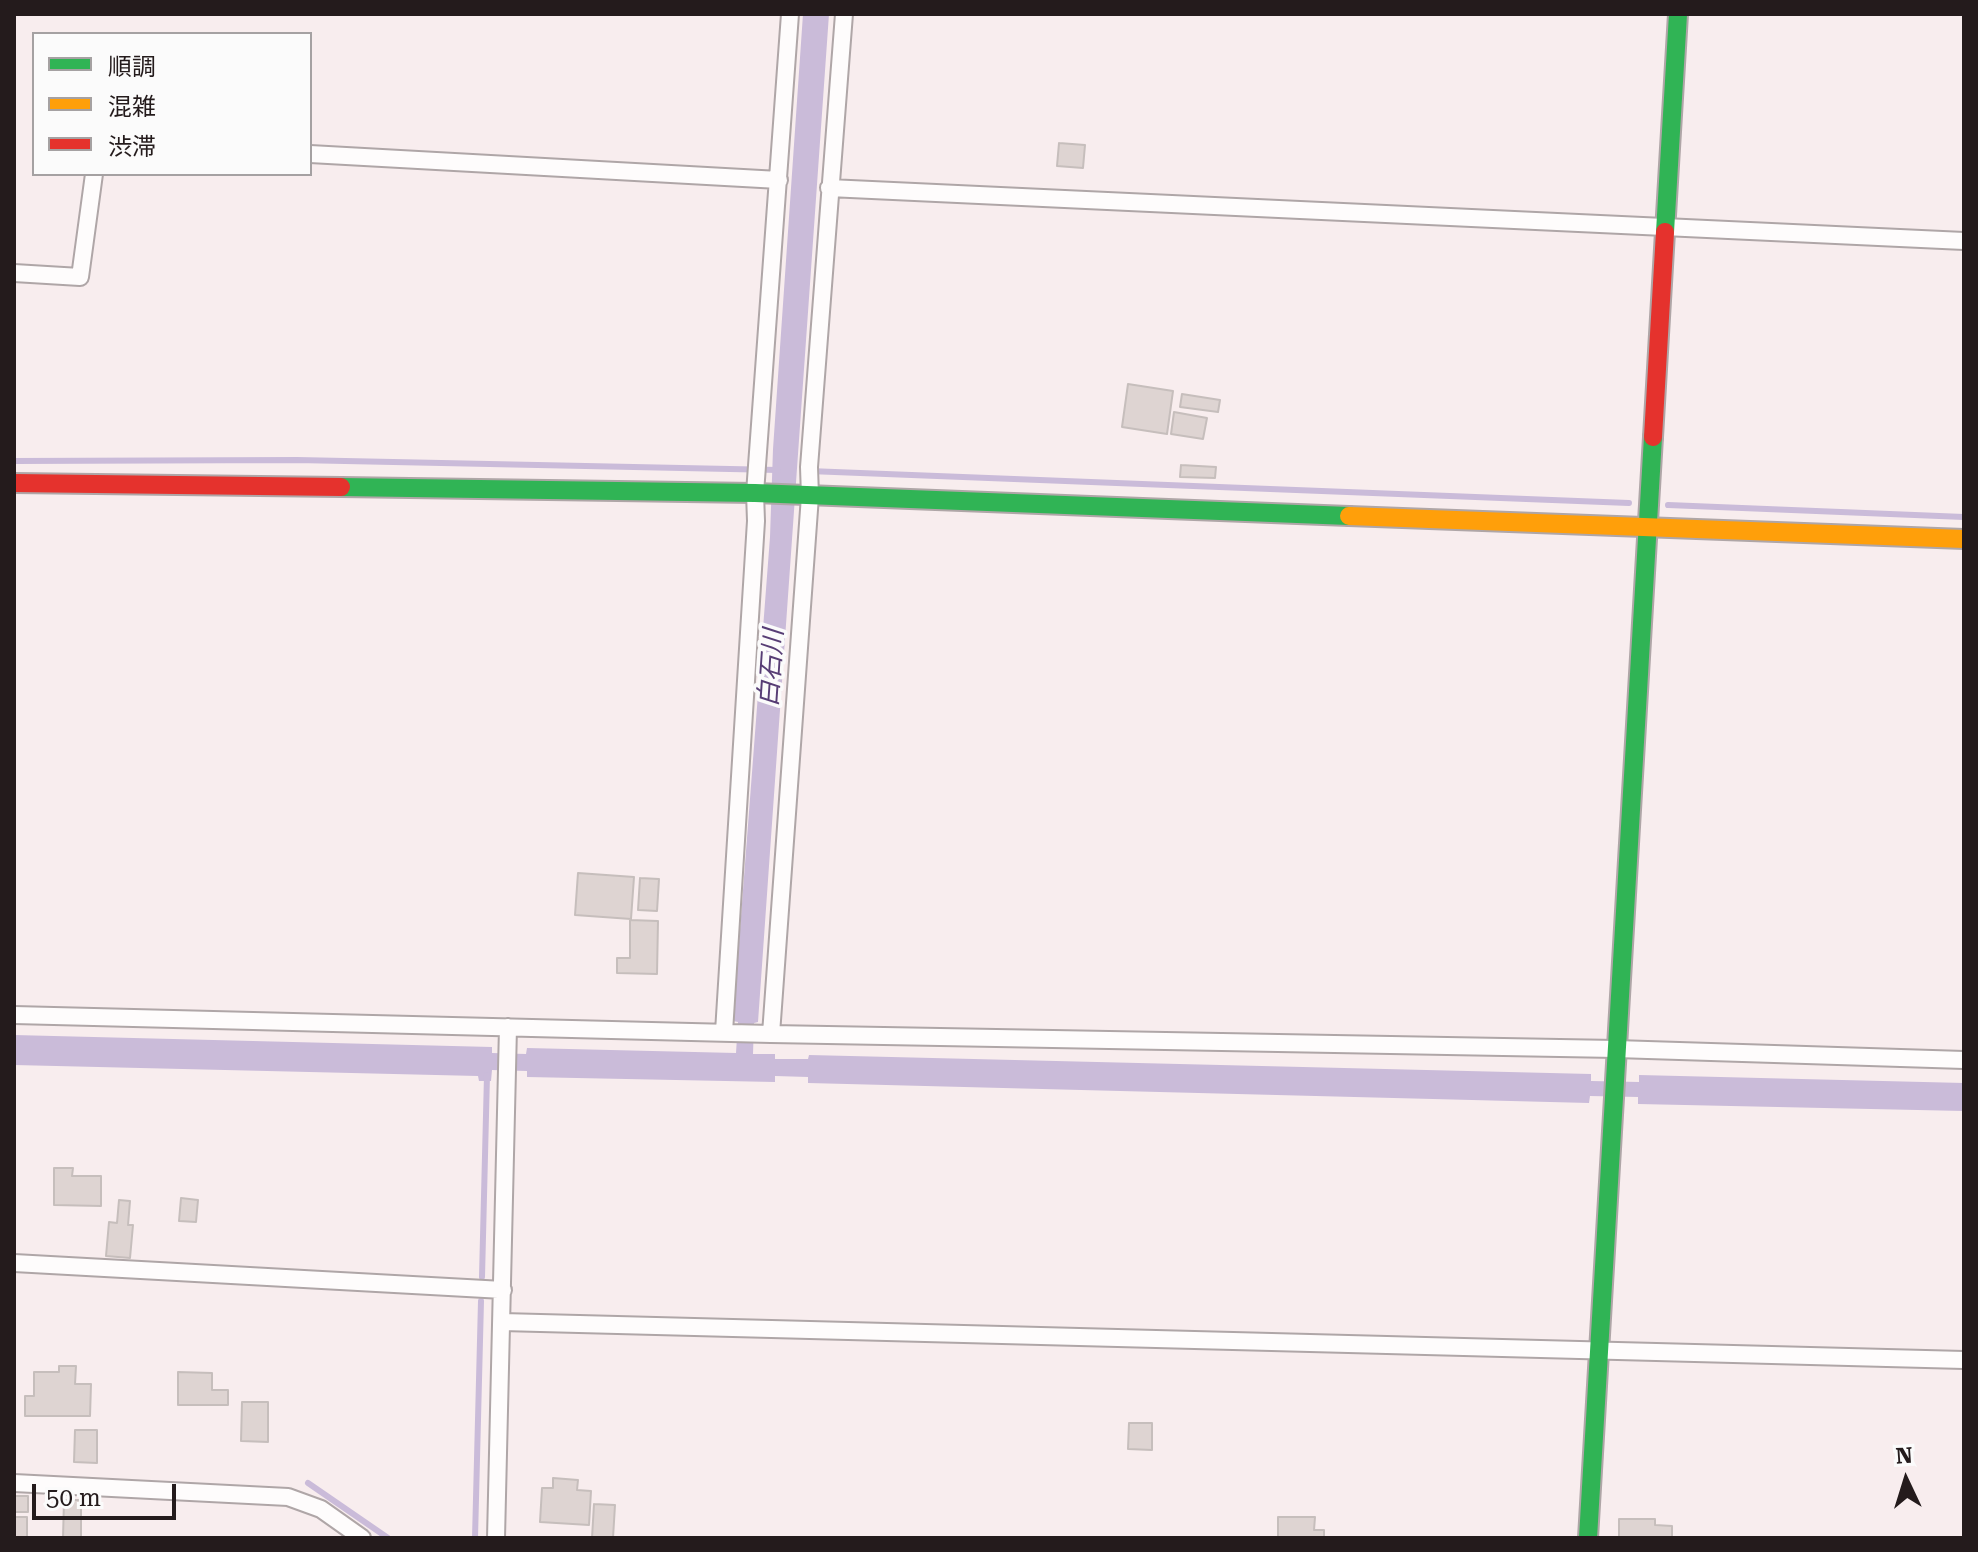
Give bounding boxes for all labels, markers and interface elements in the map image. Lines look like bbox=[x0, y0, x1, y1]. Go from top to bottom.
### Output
legend bbox=[32, 32, 312, 176]
text: 順調 bbox=[108, 53, 156, 81]
text: 混雑 bbox=[108, 93, 156, 121]
text: 渋滞 bbox=[108, 133, 156, 161]
water label: 白石川 bbox=[754, 628, 790, 708]
north arrow bbox=[1866, 1440, 1946, 1520]
text: N bbox=[1895, 1442, 1914, 1469]
scale bar bbox=[36, 1468, 180, 1518]
text: 50 m bbox=[46, 1484, 101, 1512]

